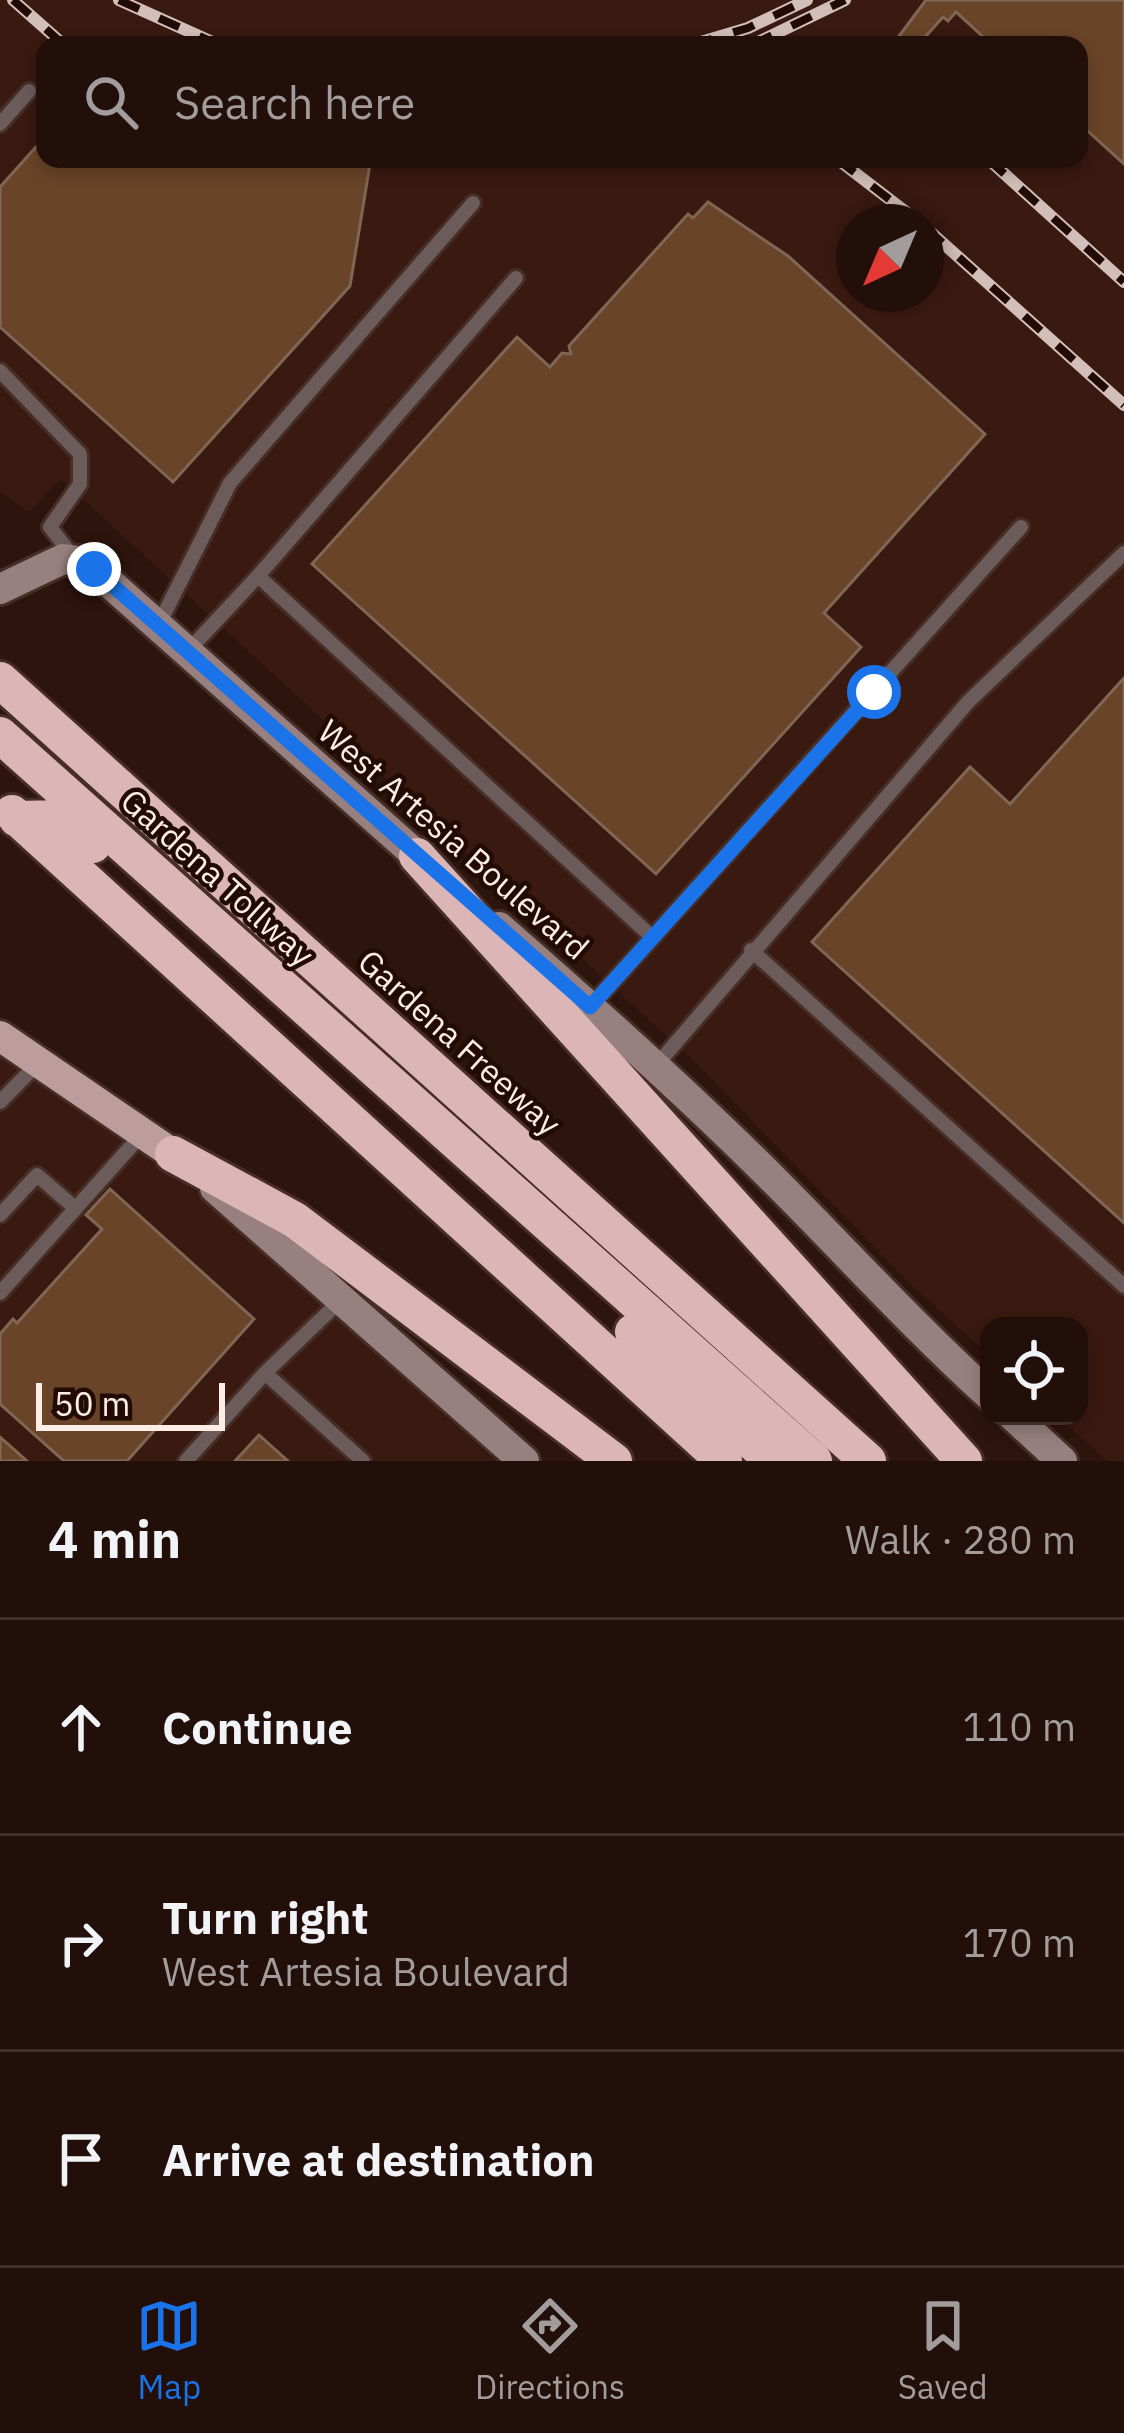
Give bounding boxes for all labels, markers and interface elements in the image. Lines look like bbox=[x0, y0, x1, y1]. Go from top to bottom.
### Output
search box bbox=[36, 36, 1088, 168]
icon: search bbox=[78, 69, 144, 135]
text: Search here bbox=[174, 73, 415, 131]
north arrow bbox=[836, 204, 944, 312]
route end bbox=[67, 542, 121, 596]
route start bbox=[847, 665, 901, 719]
street label: West Artesia Boulevard bbox=[310, 710, 598, 968]
street label: Gardena Tollway bbox=[112, 779, 324, 975]
street label: Gardena Freeway bbox=[350, 939, 570, 1145]
map controls bbox=[980, 1317, 1088, 1425]
button: locate bbox=[980, 1317, 1088, 1425]
scale bar bbox=[36, 1377, 225, 1430]
text: 50 m bbox=[54, 1382, 130, 1425]
text: 4 min bbox=[48, 1506, 181, 1572]
text: Walk · 280 m bbox=[845, 1514, 1076, 1565]
icon: ahead bbox=[48, 1694, 114, 1760]
text: Continue bbox=[162, 1698, 353, 1756]
text: 110 m bbox=[963, 1701, 1076, 1752]
text: Turn right bbox=[162, 1888, 369, 1946]
icon: right bbox=[48, 1910, 114, 1976]
text: 170 m bbox=[963, 1917, 1076, 1968]
text: West Artesia Boulevard bbox=[162, 1946, 570, 1997]
icon: arrive bbox=[48, 2126, 114, 2192]
text: Arrive at destination bbox=[162, 2130, 595, 2188]
tab: Map bbox=[136, 2293, 202, 2408]
tab: Directions bbox=[475, 2293, 625, 2408]
tab: Saved bbox=[898, 2293, 988, 2408]

